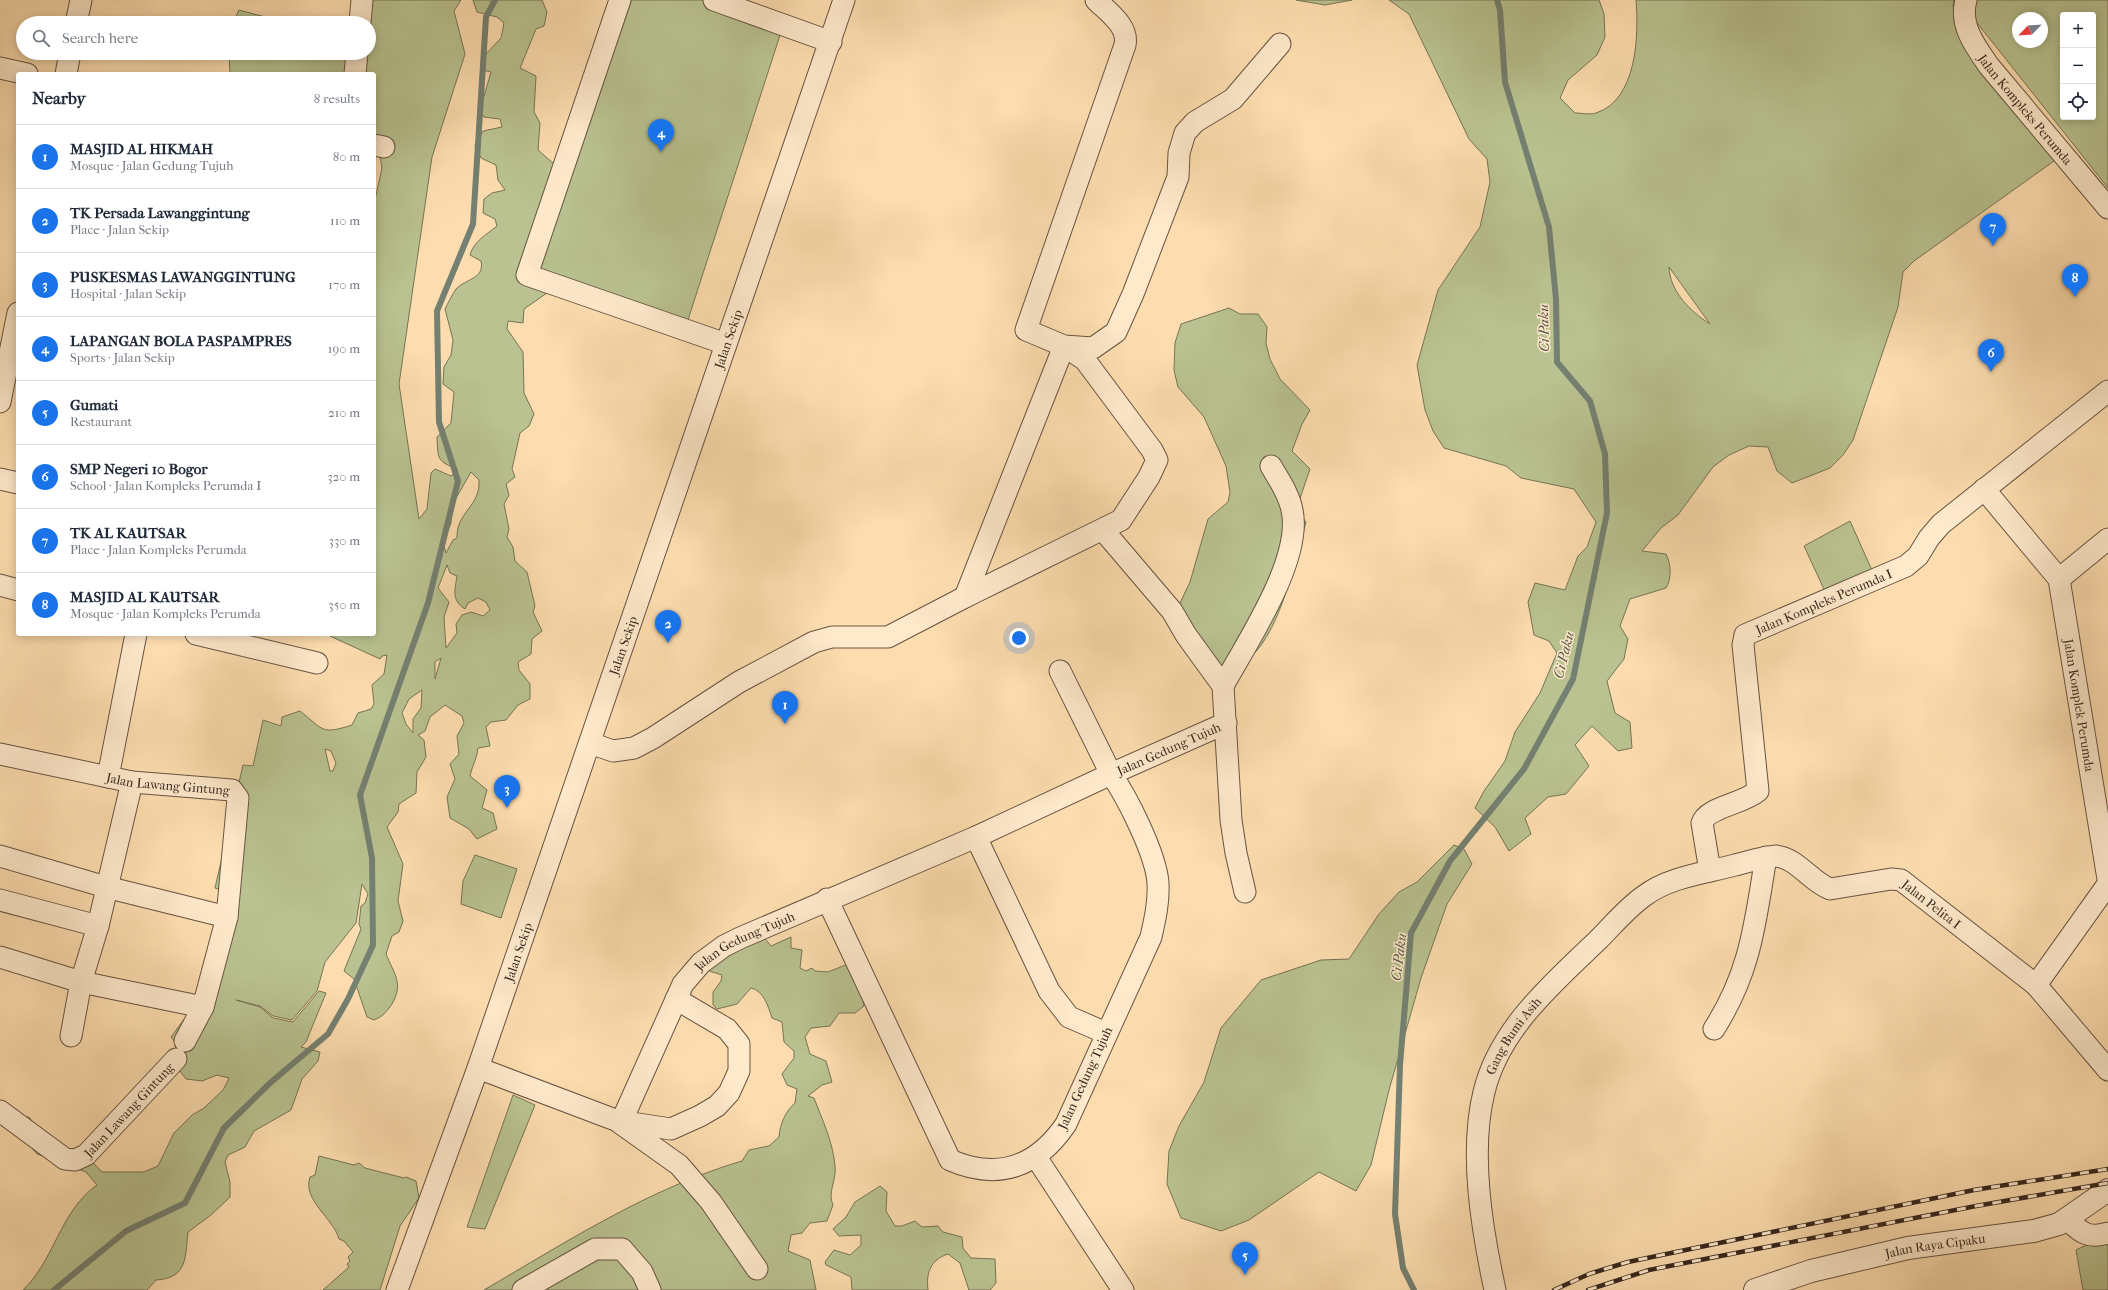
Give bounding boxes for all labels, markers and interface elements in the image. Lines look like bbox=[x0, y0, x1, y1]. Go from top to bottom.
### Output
north arrow bbox=[2012, 12, 2048, 48]
map controls bbox=[2060, 12, 2096, 120]
button: + bbox=[2060, 12, 2096, 48]
search box bbox=[16, 16, 376, 60]
icon: search bbox=[30, 27, 52, 49]
text: Search here bbox=[62, 29, 138, 47]
button: − bbox=[2060, 48, 2096, 84]
street label: Jalan Kompleks Perumda bbox=[1975, 50, 2076, 168]
button: locate bbox=[2060, 84, 2096, 120]
text: Nearby bbox=[32, 88, 86, 108]
text: 8 results bbox=[314, 91, 360, 106]
pin: 4 bbox=[648, 119, 674, 152]
text: MASJID AL HIKMAH bbox=[70, 140, 213, 158]
text: 1 bbox=[43, 149, 47, 164]
text: 80 m bbox=[333, 149, 360, 164]
text: Mosque · Jalan Gedung Tujuh bbox=[70, 158, 233, 173]
text: TK Persada Lawanggintung bbox=[70, 204, 250, 222]
text: 2 bbox=[42, 213, 48, 228]
text: 110 m bbox=[330, 213, 360, 228]
pin: 7 bbox=[1980, 213, 2006, 246]
text: Place · Jalan Sekip bbox=[70, 222, 169, 237]
pin: 8 bbox=[2062, 264, 2088, 297]
text: PUSKESMAS LAWANGGINTUNG bbox=[70, 268, 296, 286]
text: 3 bbox=[42, 277, 48, 292]
text: 170 m bbox=[328, 277, 360, 292]
text: Hospital · Jalan Sekip bbox=[70, 286, 186, 301]
water label: Ci Paku bbox=[1535, 304, 1553, 352]
street label: Jalan Sekip bbox=[710, 307, 745, 371]
text: LAPANGAN BOLA PASPAMPRES bbox=[70, 332, 292, 350]
pin: 6 bbox=[1978, 339, 2004, 372]
text: 4 bbox=[41, 341, 49, 356]
text: 190 m bbox=[328, 341, 360, 356]
text: Sports · Jalan Sekip bbox=[70, 350, 175, 365]
text: Gumati bbox=[70, 396, 118, 414]
text: 5 bbox=[42, 405, 48, 420]
text: 210 m bbox=[328, 405, 360, 420]
text: Restaurant bbox=[70, 414, 132, 429]
text: SMP Negeri 10 Bogor bbox=[70, 460, 208, 478]
text: 6 bbox=[41, 469, 49, 484]
text: 320 m bbox=[327, 469, 360, 484]
text: School · Jalan Kompleks Perumda I bbox=[70, 478, 261, 493]
text: TK AL KAUTSAR bbox=[70, 524, 186, 542]
text: 7 bbox=[42, 533, 48, 548]
text: 330 m bbox=[329, 533, 360, 548]
text: Place · Jalan Kompleks Perumda bbox=[70, 542, 247, 557]
street label: Jalan Kompleks Perumda I bbox=[1752, 565, 1894, 638]
text: MASJID AL KAUTSAR bbox=[70, 588, 219, 606]
text: 8 bbox=[42, 597, 48, 612]
text: 350 m bbox=[328, 597, 360, 612]
text: Mosque · Jalan Kompleks Perumda bbox=[70, 606, 261, 621]
pin: 2 bbox=[655, 610, 681, 643]
street label: Jalan Sekip bbox=[605, 614, 640, 678]
your location bbox=[1009, 628, 1029, 648]
water label: Ci Paku bbox=[1550, 629, 1578, 680]
street label: Jalan Komplek Perumda bbox=[2061, 637, 2098, 774]
pin: 1 bbox=[772, 691, 798, 724]
street label: Jalan Gedung Tujuh bbox=[1114, 719, 1223, 778]
street label: Jalan Lawang Gintung bbox=[104, 769, 231, 797]
pin: 3 bbox=[494, 775, 520, 808]
street label: Jalan Pelita I bbox=[1898, 876, 1964, 931]
street label: Jalan Gedung Tujuh bbox=[690, 908, 797, 974]
street label: Jalan Sekip bbox=[500, 920, 535, 984]
water label: Ci Paku bbox=[1388, 932, 1410, 982]
street label: Gang Bumi Asih bbox=[1483, 993, 1544, 1077]
street label: Jalan Gedung Tujuh bbox=[1054, 1024, 1116, 1133]
street label: Jalan Lawang Gintung bbox=[80, 1059, 177, 1161]
street label: Jalan Raya Cipaku bbox=[1882, 1230, 1987, 1261]
pin: 5 bbox=[1232, 1242, 1258, 1275]

